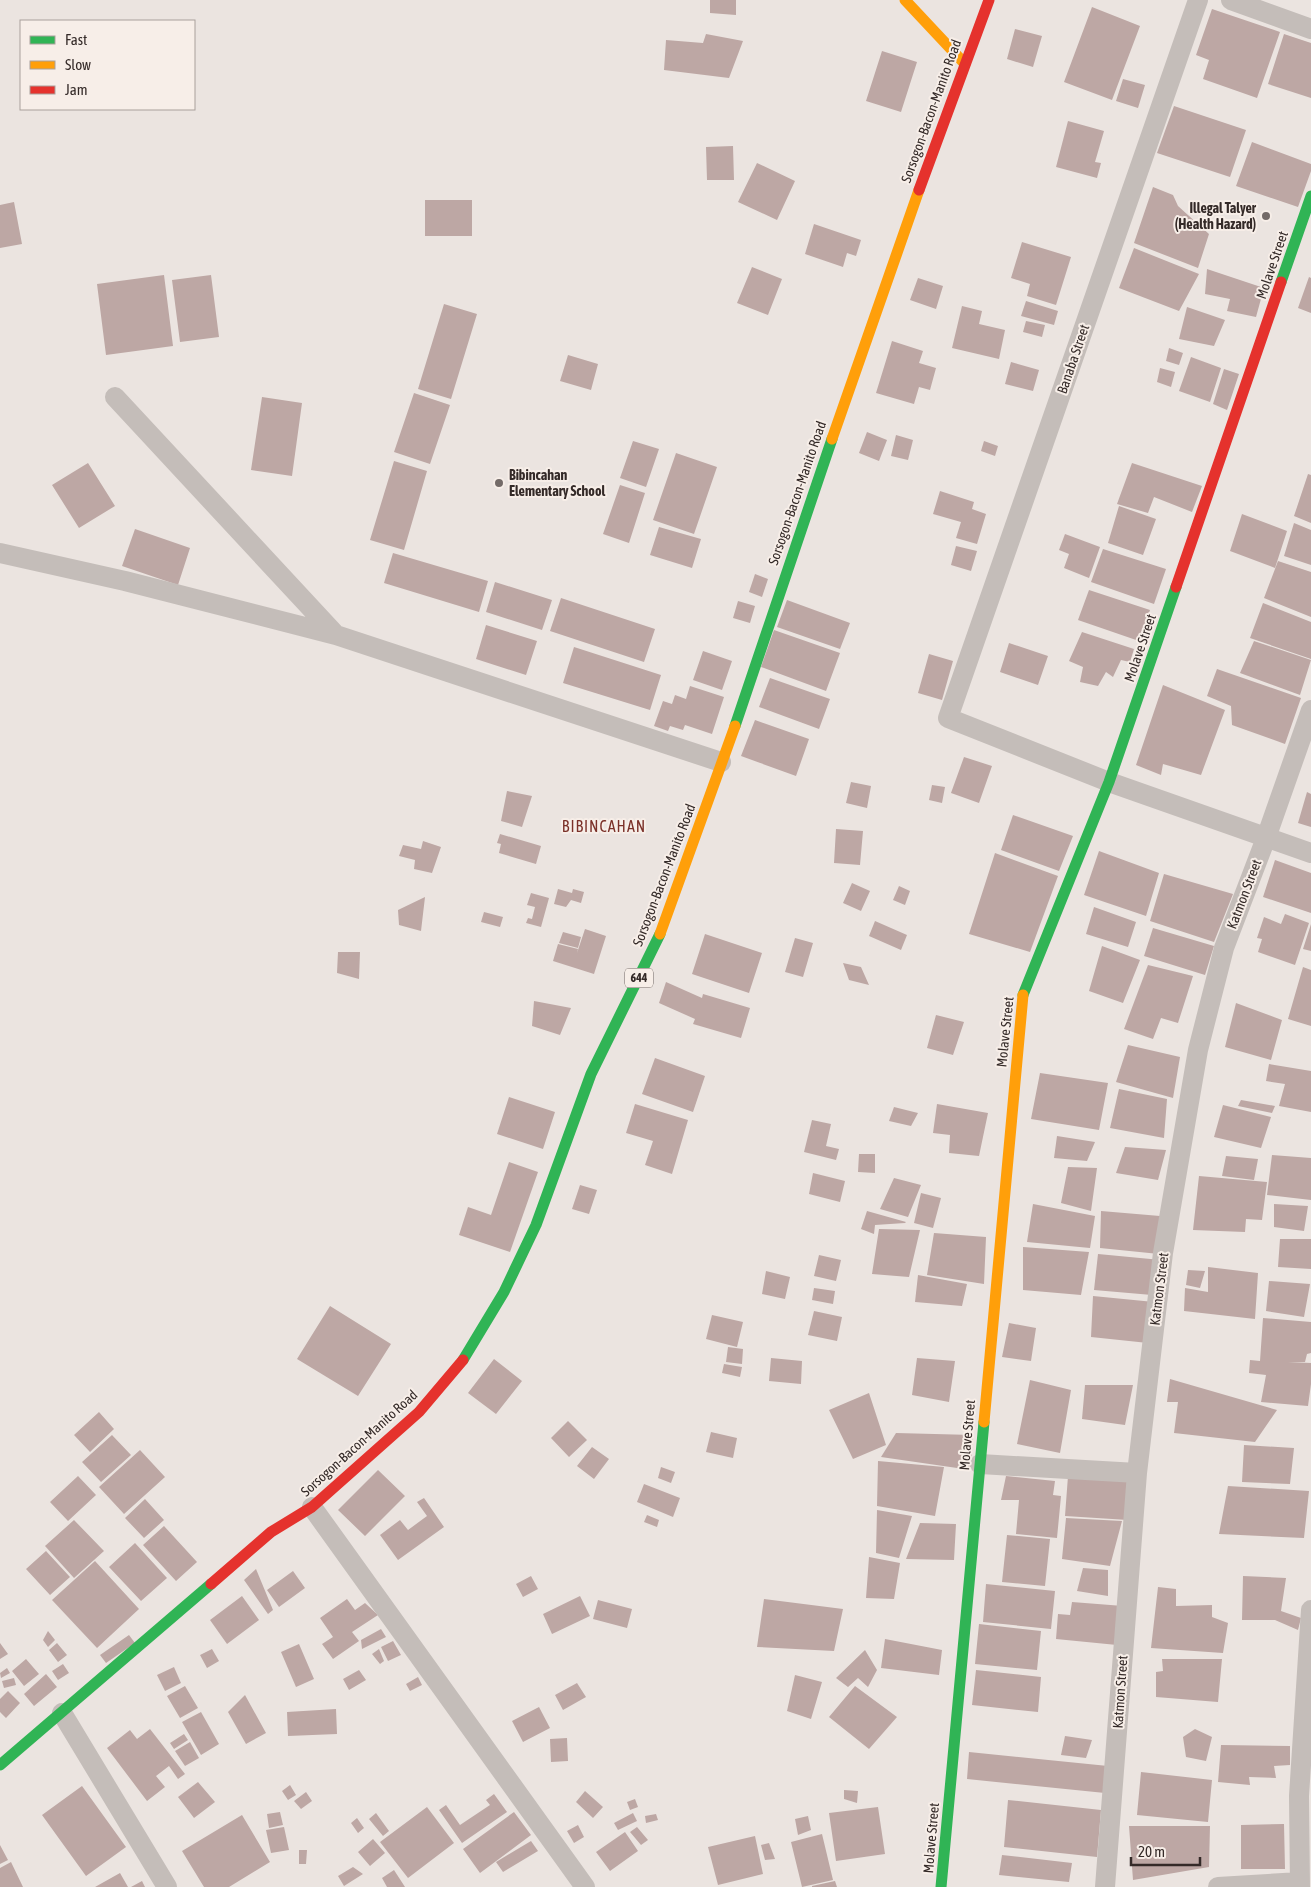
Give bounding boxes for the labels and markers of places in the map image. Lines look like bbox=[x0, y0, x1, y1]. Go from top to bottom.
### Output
place label: Illegal Talyer (Health Hazard) bbox=[1175, 200, 1257, 232]
marker: Illegal Talyer (Health Hazard) bbox=[1260, 210, 1272, 222]
place label: Bibincahan Elementary School bbox=[509, 467, 605, 499]
marker: Bibincahan Elementary School bbox=[493, 477, 505, 489]

